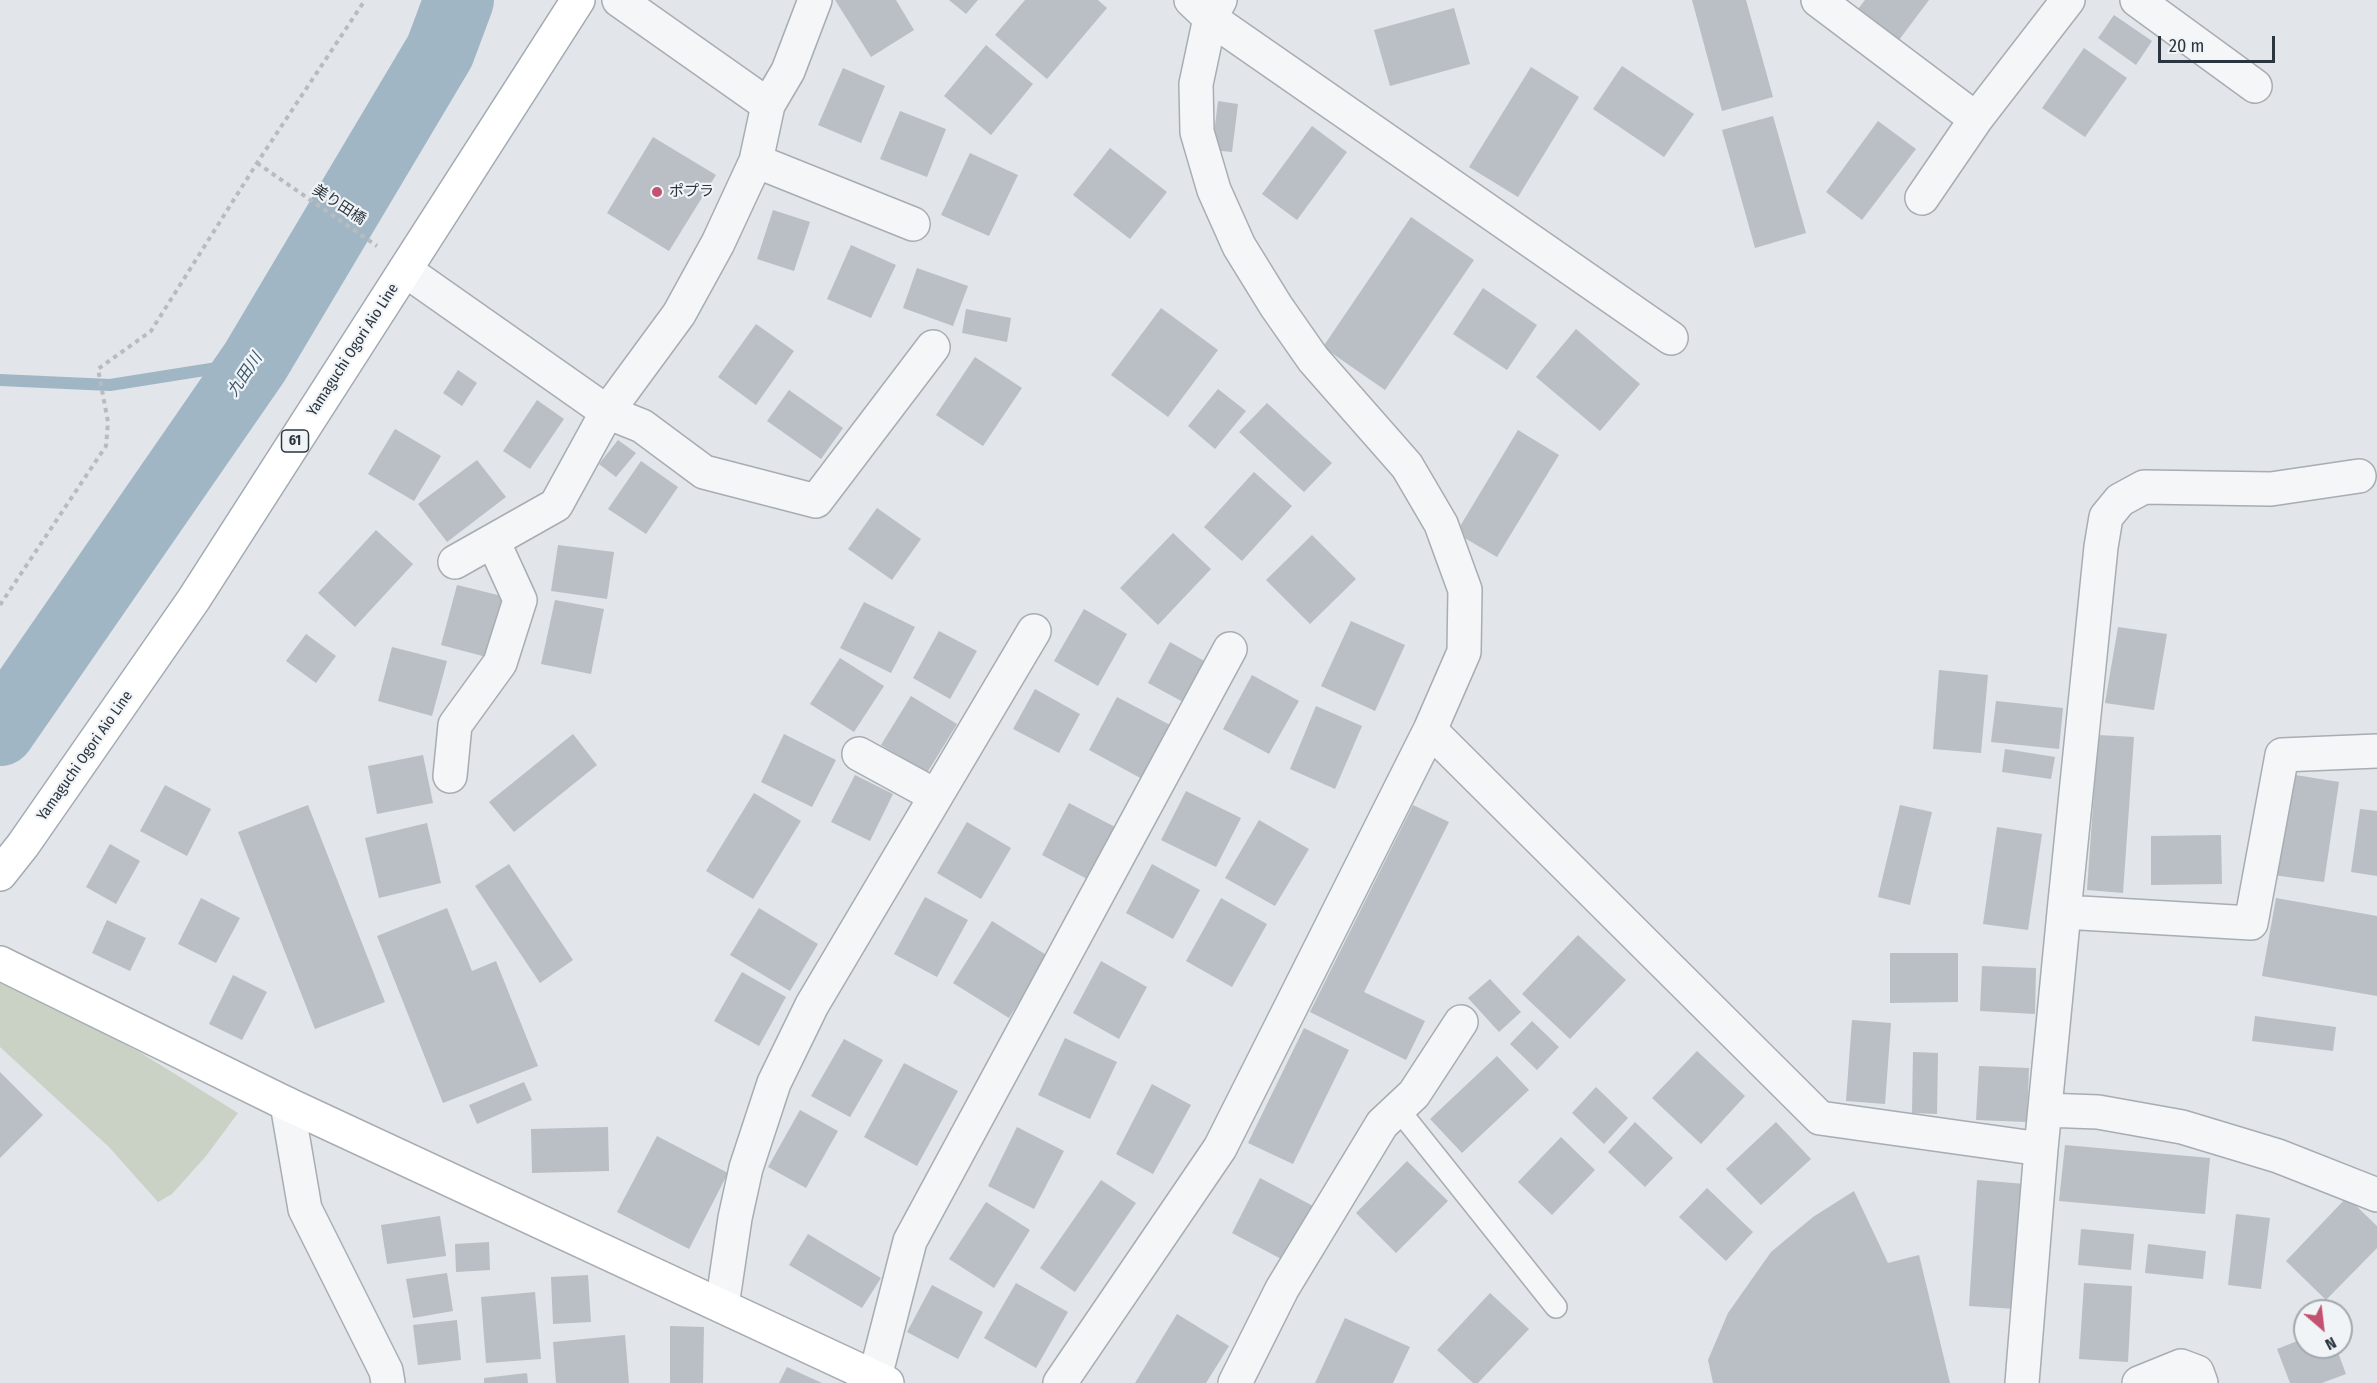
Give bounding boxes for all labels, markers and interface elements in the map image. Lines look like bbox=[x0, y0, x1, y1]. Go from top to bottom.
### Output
scale bar bbox=[2161, 24, 2278, 62]
text: 20 m bbox=[2169, 35, 2204, 57]
street label: 美り田橋 bbox=[309, 181, 369, 229]
place label: ポプラ bbox=[669, 183, 714, 201]
marker: ポプラ bbox=[650, 185, 664, 199]
street label: Yamaguchi Ogori Aio Line bbox=[303, 280, 403, 420]
water label: 九田川 bbox=[224, 350, 266, 400]
road number: 61 bbox=[282, 430, 308, 452]
street label: Yamaguchi Ogori Aio Line bbox=[33, 688, 137, 824]
north arrow bbox=[2293, 1299, 2353, 1359]
text: N bbox=[2322, 1333, 2339, 1354]

